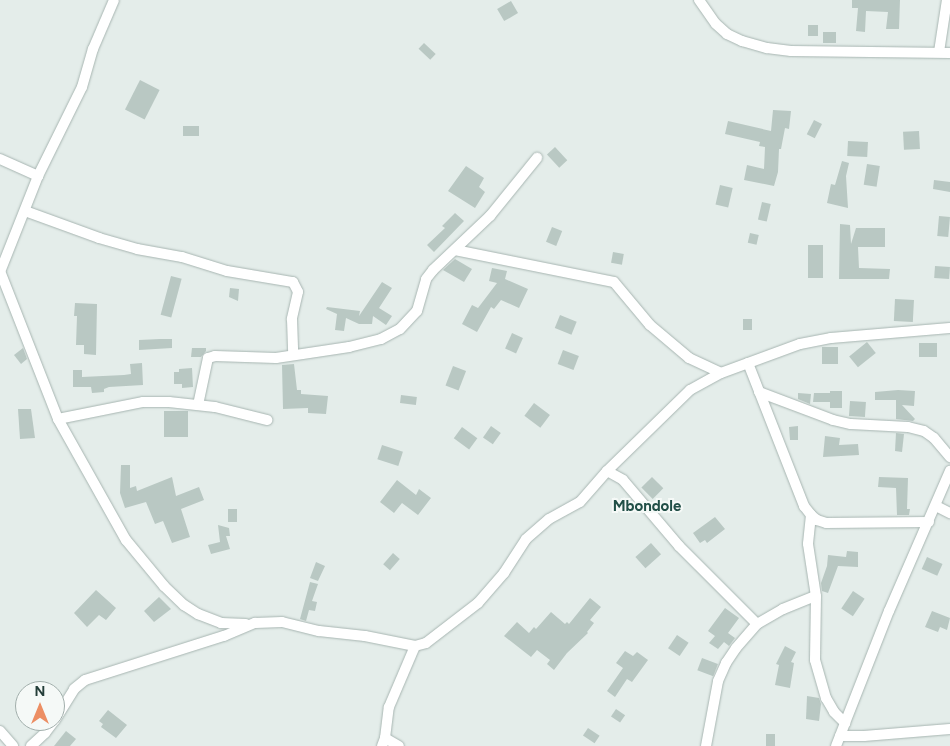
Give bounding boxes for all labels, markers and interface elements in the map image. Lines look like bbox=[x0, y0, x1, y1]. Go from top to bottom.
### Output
district label: Mbondole bbox=[613, 498, 681, 516]
north arrow bbox=[15, 681, 65, 731]
text: N bbox=[35, 683, 45, 700]

